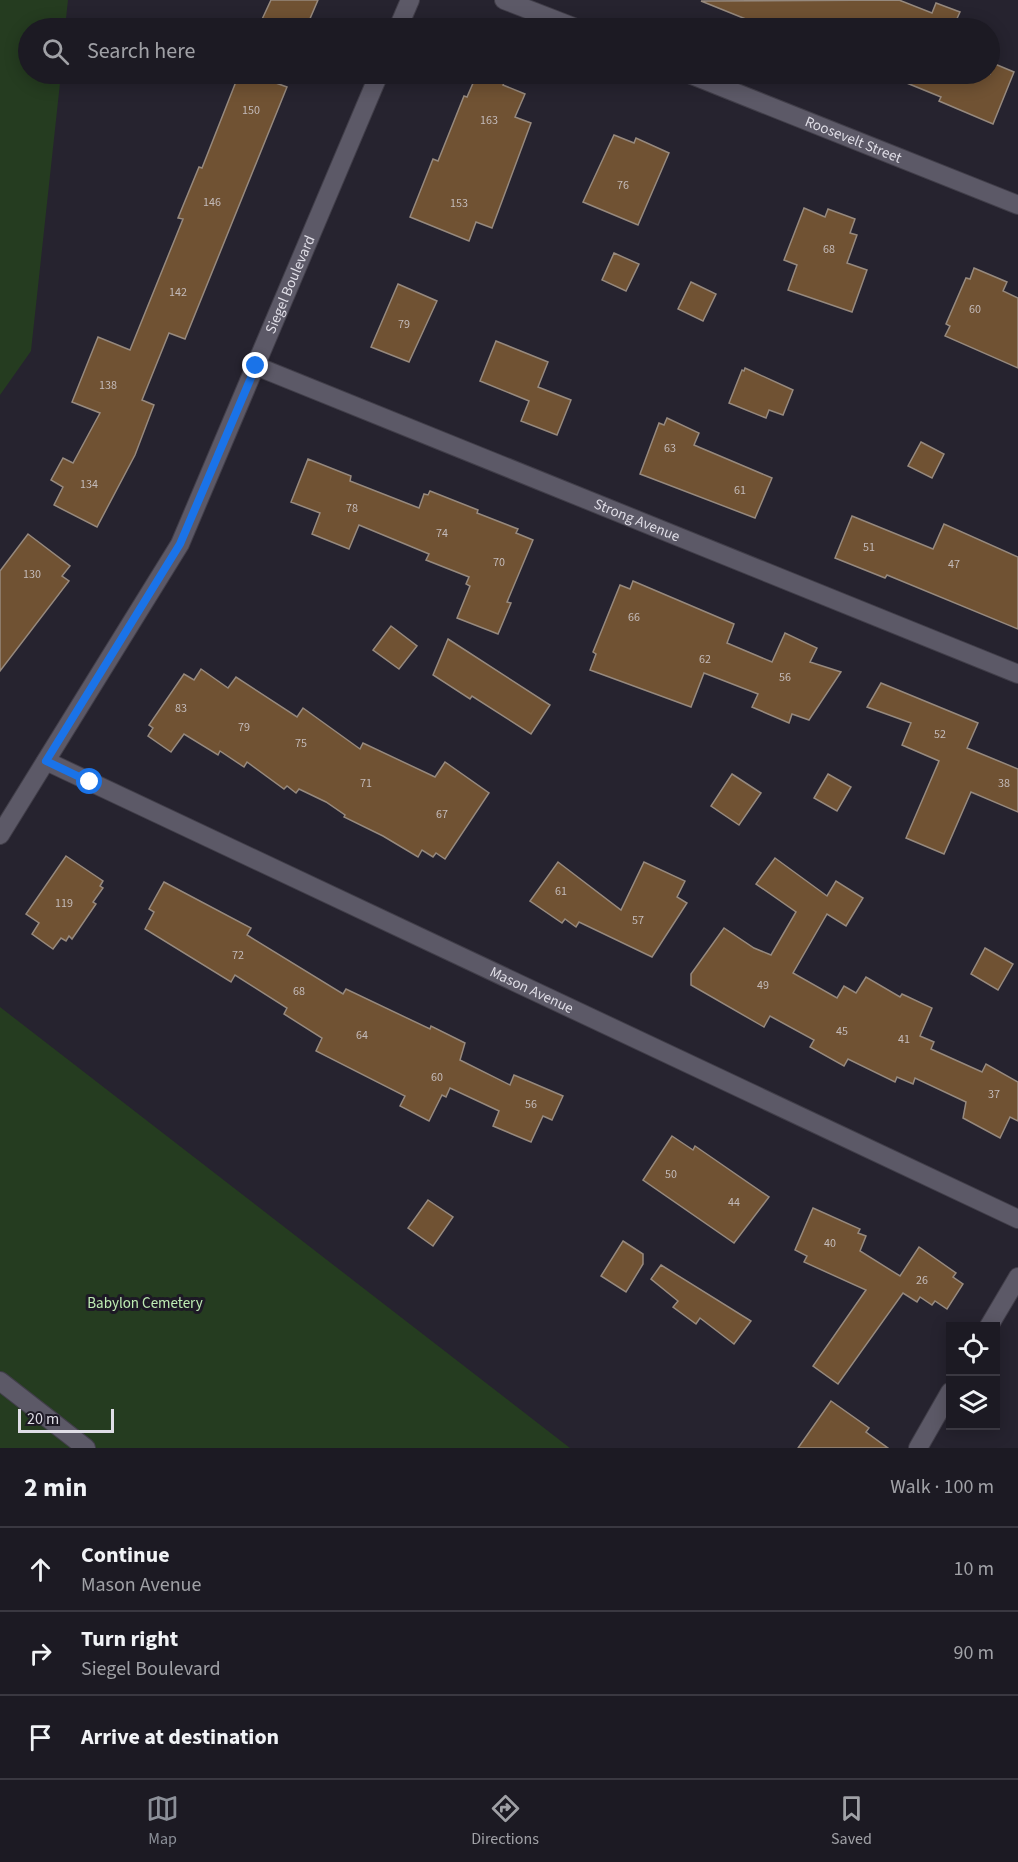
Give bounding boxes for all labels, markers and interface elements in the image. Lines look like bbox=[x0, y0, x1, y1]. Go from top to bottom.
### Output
search box bbox=[18, 18, 1000, 84]
icon: search bbox=[39, 35, 72, 68]
text: Search here bbox=[87, 35, 195, 67]
house number: 150 bbox=[242, 102, 260, 119]
street label: Roosevelt Street bbox=[802, 111, 905, 169]
house number: 163 bbox=[480, 112, 498, 129]
house number: 76 bbox=[617, 177, 629, 194]
house number: 146 bbox=[203, 194, 221, 211]
house number: 153 bbox=[450, 195, 468, 212]
street label: Siegel Boulevard bbox=[260, 232, 320, 337]
house number: 68 bbox=[823, 241, 835, 258]
house number: 142 bbox=[169, 284, 187, 301]
house number: 60 bbox=[969, 301, 981, 318]
house number: 79 bbox=[398, 316, 410, 333]
route end bbox=[242, 352, 268, 378]
house number: 138 bbox=[99, 377, 117, 394]
house number: 63 bbox=[664, 440, 676, 457]
house number: 134 bbox=[80, 476, 98, 493]
house number: 61 bbox=[734, 482, 746, 499]
street label: Strong Avenue bbox=[591, 494, 683, 547]
house number: 78 bbox=[346, 500, 358, 517]
house number: 74 bbox=[436, 525, 448, 542]
house number: 51 bbox=[863, 539, 875, 556]
house number: 70 bbox=[493, 554, 505, 571]
house number: 47 bbox=[948, 556, 960, 573]
house number: 130 bbox=[23, 566, 41, 583]
house number: 66 bbox=[628, 609, 640, 626]
house number: 62 bbox=[699, 651, 711, 668]
house number: 56 bbox=[779, 669, 791, 686]
house number: 83 bbox=[175, 700, 187, 717]
house number: 79 bbox=[238, 719, 250, 736]
house number: 52 bbox=[934, 726, 946, 743]
house number: 75 bbox=[295, 735, 307, 752]
route start bbox=[76, 768, 102, 794]
house number: 71 bbox=[360, 775, 372, 792]
house number: 38 bbox=[998, 775, 1010, 792]
house number: 67 bbox=[436, 806, 448, 823]
house number: 61 bbox=[555, 883, 567, 900]
house number: 119 bbox=[55, 895, 73, 912]
house number: 57 bbox=[632, 912, 644, 929]
house number: 72 bbox=[232, 947, 244, 964]
street label: Mason Avenue bbox=[486, 962, 577, 1019]
house number: 49 bbox=[757, 977, 769, 994]
house number: 68 bbox=[293, 983, 305, 1000]
house number: 45 bbox=[836, 1023, 848, 1040]
house number: 64 bbox=[356, 1027, 368, 1044]
house number: 41 bbox=[898, 1031, 910, 1048]
house number: 60 bbox=[431, 1069, 443, 1086]
house number: 37 bbox=[988, 1086, 1000, 1103]
house number: 56 bbox=[525, 1096, 537, 1113]
house number: 50 bbox=[665, 1166, 677, 1183]
house number: 44 bbox=[728, 1194, 740, 1211]
house number: 40 bbox=[824, 1235, 836, 1252]
house number: 26 bbox=[916, 1272, 928, 1289]
park label: Babylon Cemetery bbox=[87, 1293, 203, 1314]
map controls bbox=[946, 1322, 1000, 1430]
button: locate bbox=[946, 1322, 1000, 1376]
button: layers bbox=[946, 1376, 1000, 1430]
scale bar bbox=[18, 1406, 114, 1434]
text: 20 m bbox=[27, 1408, 59, 1430]
text: 2 min bbox=[24, 1469, 87, 1506]
text: Walk · 100 m bbox=[890, 1473, 994, 1501]
text: Continue bbox=[81, 1539, 170, 1571]
icon: ahead bbox=[24, 1553, 57, 1586]
text: 10 m bbox=[954, 1555, 994, 1583]
text: Mason Avenue bbox=[81, 1571, 201, 1599]
text: Turn right bbox=[81, 1623, 178, 1655]
icon: right bbox=[24, 1637, 57, 1670]
text: 90 m bbox=[954, 1639, 994, 1667]
text: Siegel Boulevard bbox=[81, 1655, 221, 1683]
icon: arrive bbox=[24, 1721, 57, 1754]
text: Arrive at destination bbox=[81, 1721, 279, 1753]
tab: Map bbox=[146, 1792, 179, 1850]
tab: Directions bbox=[471, 1792, 539, 1850]
tab: Saved bbox=[831, 1792, 872, 1850]

